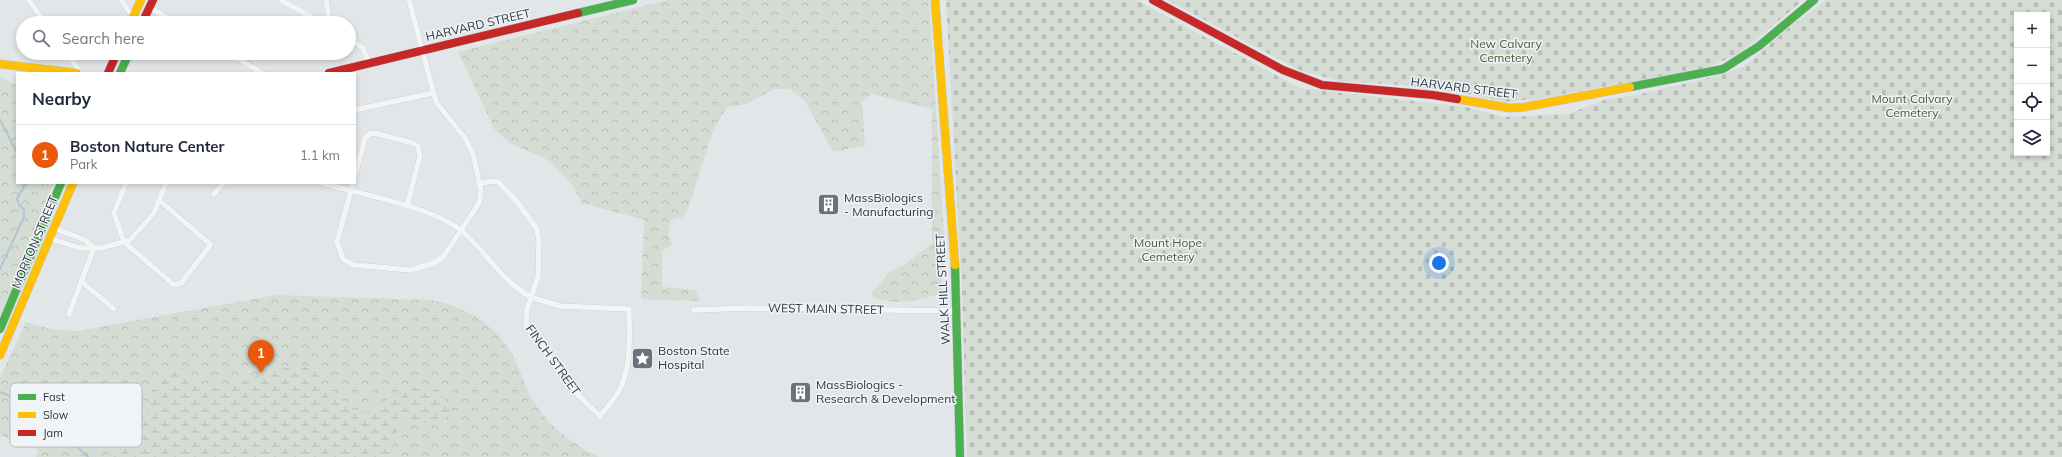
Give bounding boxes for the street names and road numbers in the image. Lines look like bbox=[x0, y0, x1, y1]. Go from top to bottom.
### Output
street label: HARVARD STREET bbox=[424, 5, 533, 44]
street label: HARVARD STREET bbox=[1410, 74, 1519, 102]
street label: MORTON STREET bbox=[8, 192, 61, 291]
street label: WALK HILL STREET bbox=[932, 232, 953, 345]
street label: WEST MAIN STREET bbox=[768, 300, 885, 317]
street label: FINCH STREET bbox=[523, 322, 584, 398]

